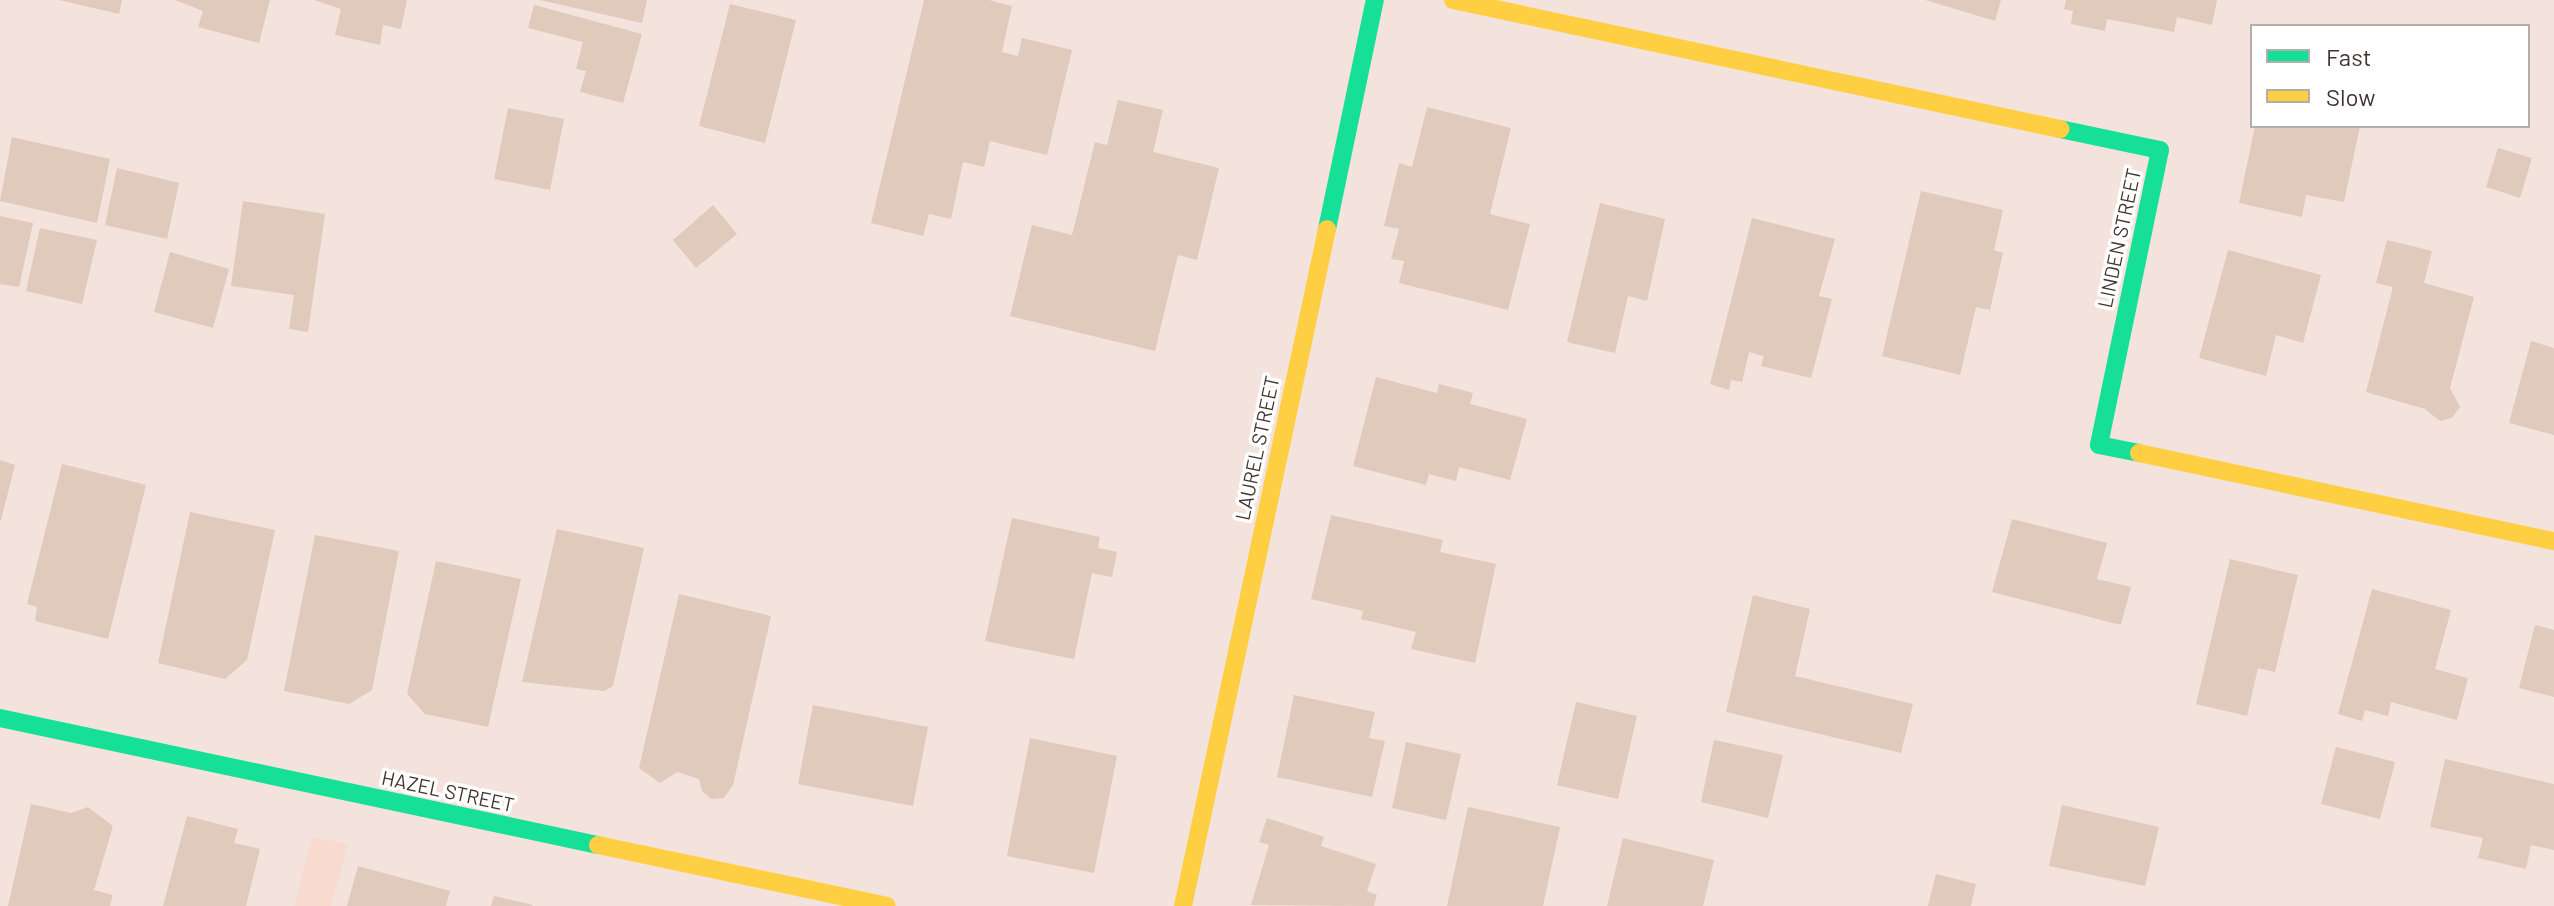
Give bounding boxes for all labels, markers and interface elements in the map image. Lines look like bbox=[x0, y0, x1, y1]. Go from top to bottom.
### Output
legend bbox=[2250, 24, 2530, 128]
text: Fast bbox=[2326, 42, 2371, 71]
text: Slow bbox=[2326, 82, 2375, 111]
street label: LINDEN STREET bbox=[2092, 166, 2146, 310]
street label: LAUREL STREET bbox=[1230, 373, 1284, 523]
street label: HAZEL STREET bbox=[380, 765, 516, 817]

